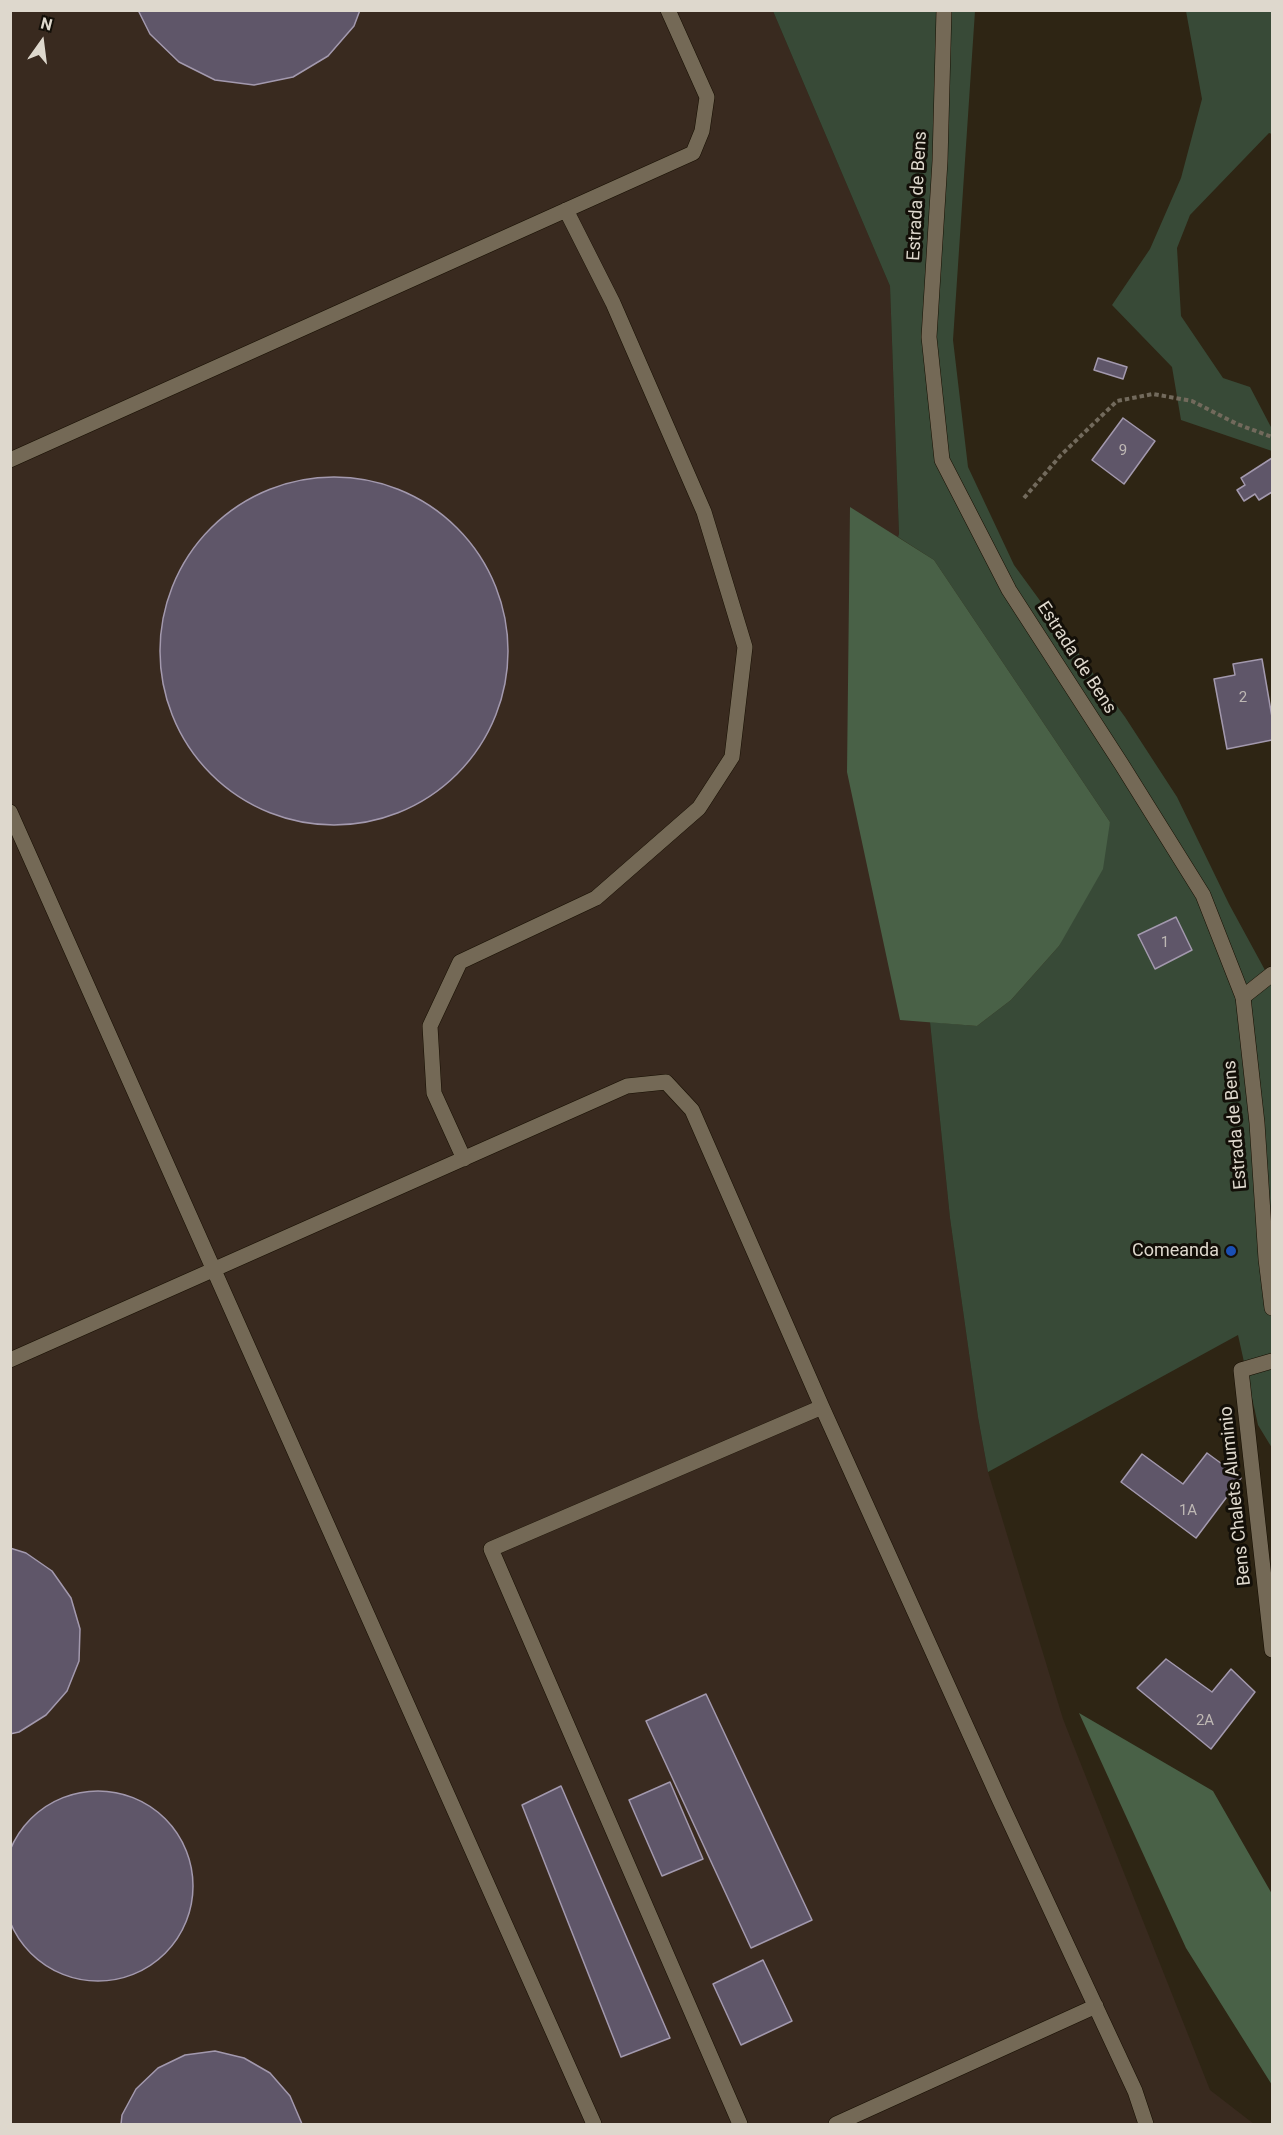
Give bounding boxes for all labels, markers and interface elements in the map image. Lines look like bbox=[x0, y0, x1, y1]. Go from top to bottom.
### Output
north arrow bbox=[12, 12, 72, 72]
text: N bbox=[39, 13, 54, 35]
street label: Estrada de Bens bbox=[904, 131, 932, 261]
house number: 9 bbox=[1119, 442, 1127, 460]
street label: Estrada de Bens bbox=[1032, 598, 1120, 718]
house number: 2 bbox=[1239, 689, 1247, 707]
house number: 1 bbox=[1161, 934, 1169, 952]
street label: Estrada de Bens bbox=[1220, 1060, 1252, 1190]
place label: Comeanda bbox=[1132, 1240, 1219, 1262]
marker: Comeanda bbox=[1224, 1244, 1238, 1258]
street label: Bens Chalets Aluminio bbox=[1216, 1405, 1256, 1587]
house number: 1A bbox=[1179, 1502, 1197, 1520]
house number: 2A bbox=[1196, 1712, 1214, 1730]

